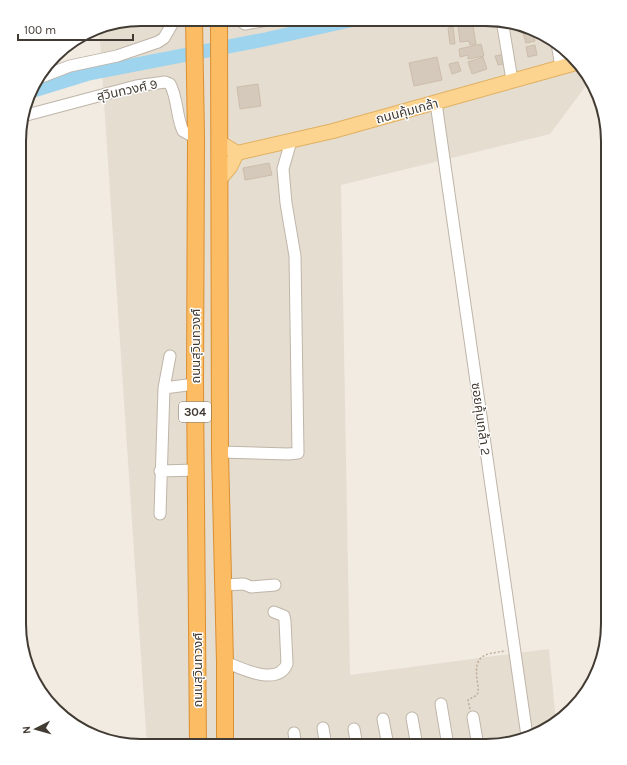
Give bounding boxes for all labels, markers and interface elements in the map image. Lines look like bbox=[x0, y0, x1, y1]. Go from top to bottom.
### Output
scale bar bbox=[18, 16, 133, 42]
text: 100 m bbox=[24, 23, 56, 37]
street label: สุวินทวงศ์ 9 bbox=[95, 76, 159, 104]
street label: ถนนคุ้มเกล้า bbox=[374, 95, 440, 127]
street label: ถนนสุวินทวงศ์ bbox=[188, 308, 203, 384]
street label: ซอยคุ้มเกล้า 2 bbox=[468, 382, 494, 456]
road number: 304 bbox=[179, 402, 211, 422]
street label: ถนนสุวินทวงศ์ bbox=[190, 632, 205, 708]
north arrow bbox=[16, 709, 56, 749]
text: N bbox=[20, 725, 33, 735]

